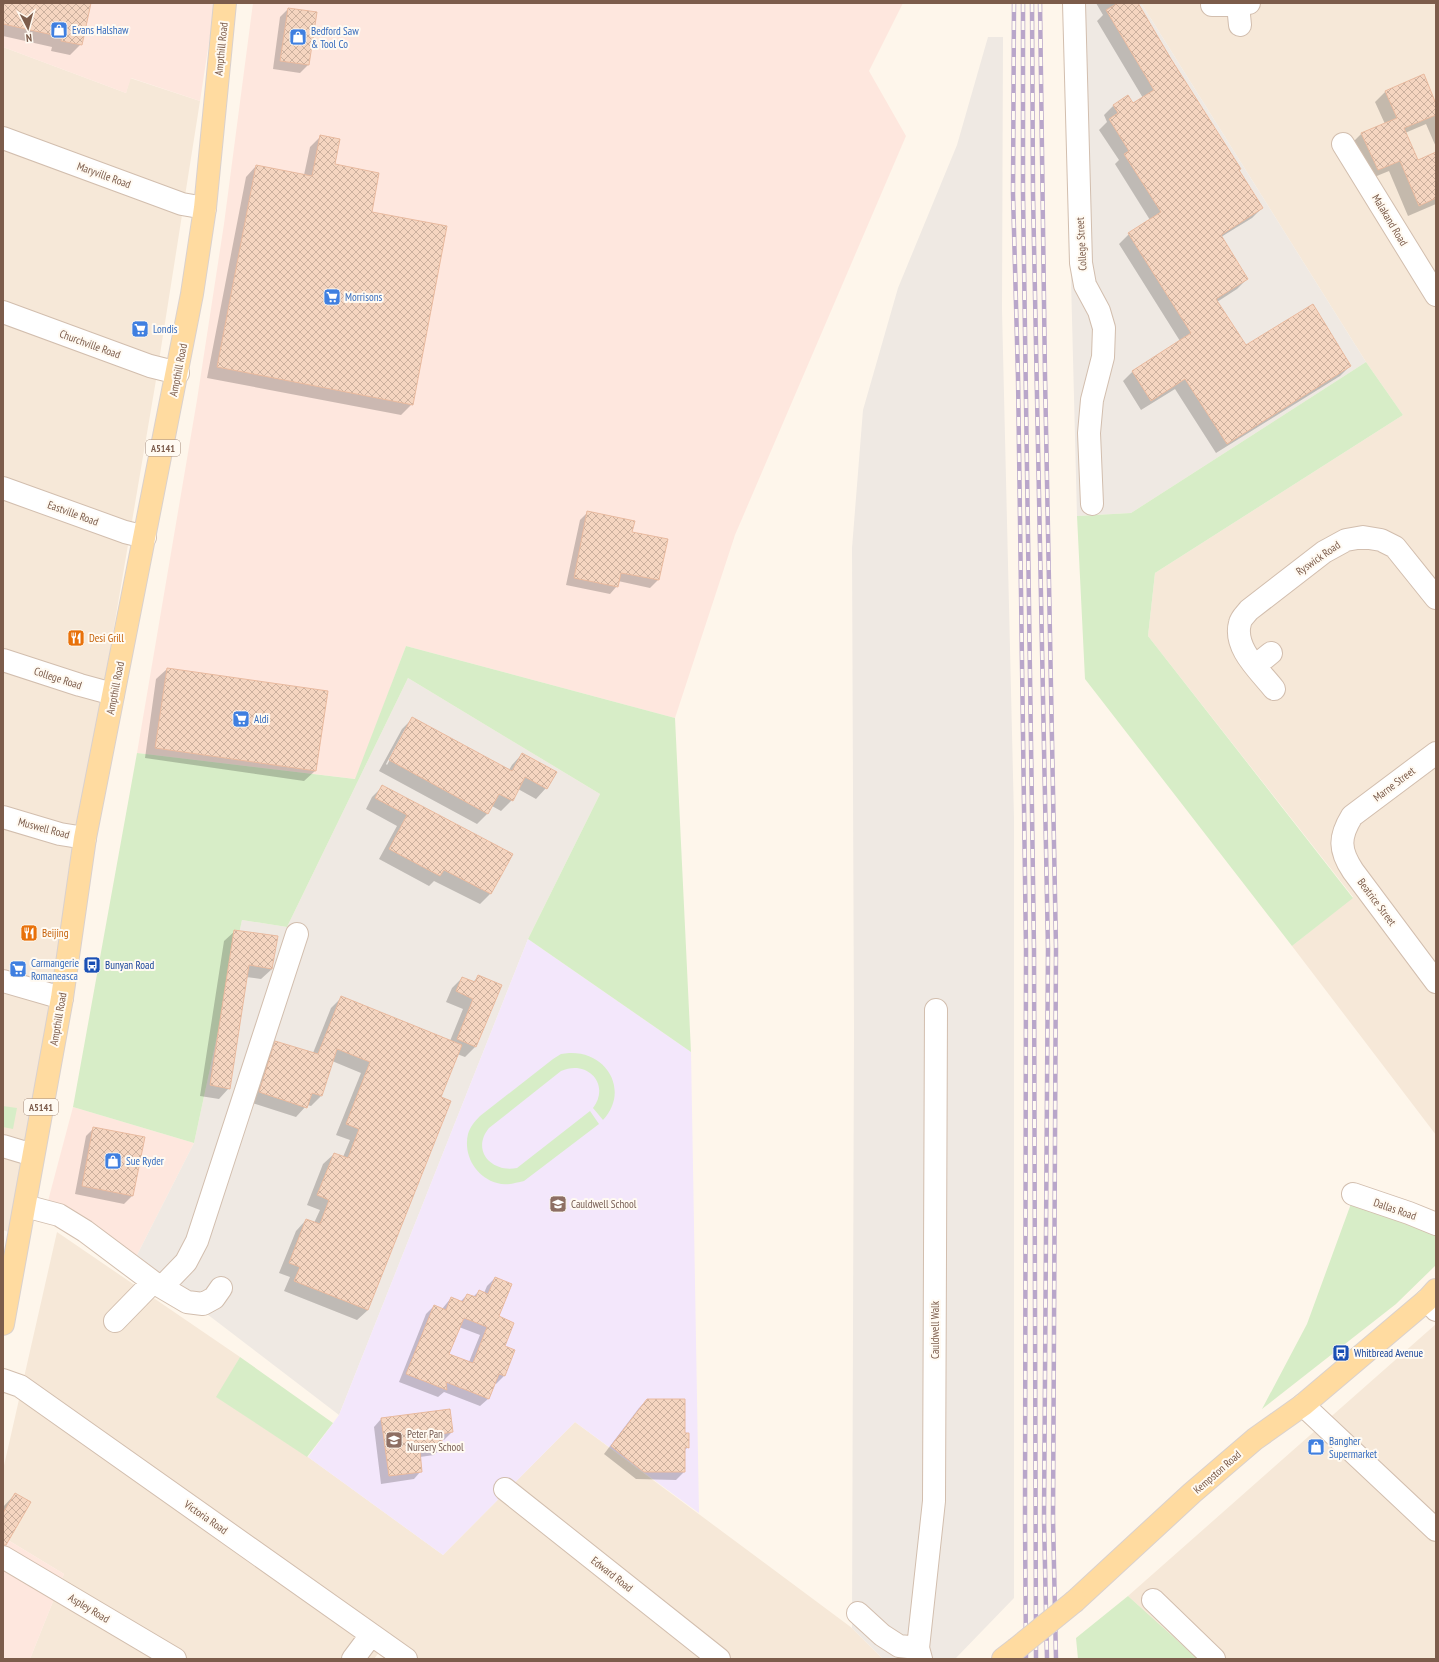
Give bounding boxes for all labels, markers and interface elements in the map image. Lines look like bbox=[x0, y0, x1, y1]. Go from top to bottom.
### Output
north arrow bbox=[8, 8, 48, 48]
shop icon: Evans Halshaw bbox=[49, 20, 69, 40]
street label: Ampthill Road bbox=[211, 21, 231, 76]
place label: Evans Halshaw bbox=[72, 23, 129, 37]
place label: Bedford Saw & Tool Co bbox=[311, 24, 359, 51]
shop icon: Bedford Saw & Tool Co bbox=[288, 27, 308, 47]
text: N bbox=[25, 31, 33, 45]
street label: Maryville Road bbox=[75, 159, 133, 191]
street label: Malakand Road bbox=[1369, 192, 1411, 249]
street label: College Street bbox=[1073, 217, 1089, 271]
supermarket icon: Morrisons bbox=[322, 287, 342, 307]
place label: Morrisons bbox=[345, 290, 382, 304]
supermarket icon: Londis bbox=[130, 319, 150, 339]
place label: Londis bbox=[153, 322, 178, 336]
street label: Churchville Road bbox=[58, 327, 123, 362]
street label: Ampthill Road bbox=[166, 342, 190, 398]
road number: A5141 bbox=[146, 440, 180, 456]
street label: Eastville Road bbox=[46, 497, 101, 529]
street label: Ryswick Road bbox=[1293, 538, 1343, 578]
restaurant icon: Desi Grill bbox=[66, 628, 86, 648]
place label: Desi Grill bbox=[89, 631, 124, 645]
street label: Ampthill Road bbox=[103, 660, 127, 716]
street label: College Road bbox=[32, 664, 84, 692]
supermarket icon: Aldi bbox=[231, 709, 251, 729]
place label: Aldi bbox=[254, 712, 269, 726]
street label: Marne Street bbox=[1370, 764, 1418, 804]
street label: Muswell Road bbox=[17, 814, 71, 842]
street label: Beatrice Street bbox=[1355, 875, 1399, 929]
restaurant icon: Beijing bbox=[19, 923, 39, 943]
place label: Beijing bbox=[42, 926, 69, 940]
bus stop icon: Bunyan Road bbox=[82, 955, 102, 975]
place label: Carmangerie Romaneasca bbox=[31, 956, 79, 983]
place label: Bunyan Road bbox=[105, 958, 154, 972]
supermarket icon: Carmangerie Romaneasca bbox=[8, 959, 28, 979]
street label: Ampthill Road bbox=[46, 991, 70, 1047]
road number: A5141 bbox=[24, 1099, 58, 1115]
shop icon: Sue Ryder bbox=[103, 1151, 123, 1171]
place label: Sue Ryder bbox=[126, 1154, 164, 1168]
school or university icon: Cauldwell School bbox=[548, 1194, 568, 1214]
street label: Dallas Road bbox=[1372, 1195, 1419, 1223]
place label: Cauldwell School bbox=[571, 1197, 637, 1211]
street label: Cauldwell Walk bbox=[928, 1300, 942, 1359]
bus stop icon: Whitbread Avenue bbox=[1331, 1343, 1351, 1363]
place label: Whitbread Avenue bbox=[1354, 1346, 1423, 1360]
place label: Peter Pan Nursery School bbox=[407, 1427, 464, 1454]
school or university icon: Peter Pan Nursery School bbox=[384, 1430, 404, 1450]
place label: Bangher Supermarket bbox=[1329, 1434, 1377, 1461]
shop icon: Bangher Supermarket bbox=[1306, 1437, 1326, 1457]
street label: Kempston Road bbox=[1190, 1447, 1244, 1497]
street label: Victoria Road bbox=[181, 1496, 231, 1537]
street label: Edward Road bbox=[588, 1553, 636, 1595]
street label: Aspley Road bbox=[66, 1590, 112, 1626]

